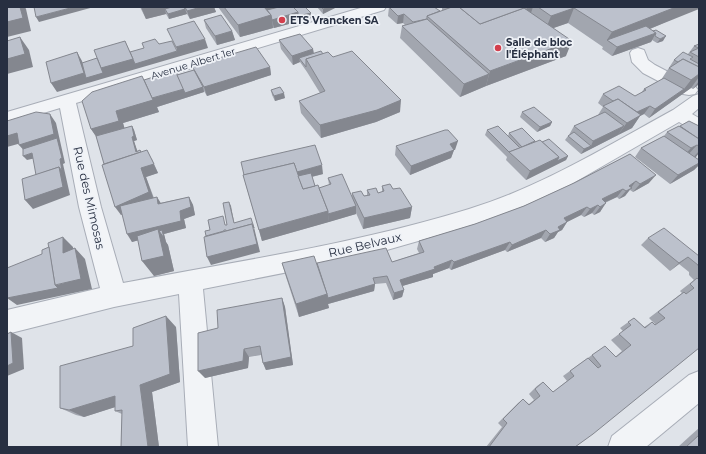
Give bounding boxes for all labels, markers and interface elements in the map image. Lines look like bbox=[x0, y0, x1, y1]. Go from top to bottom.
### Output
place label: ETS Vrancken SA bbox=[290, 14, 379, 27]
marker: ETS Vrancken SA bbox=[277, 15, 287, 25]
place label: Salle de bloc l'Éléphant bbox=[506, 36, 572, 61]
marker: Salle de bloc l'Éléphant bbox=[493, 43, 503, 53]
street label: Avenue Albert 1er bbox=[149, 44, 237, 82]
street label: Rue des Mimosas bbox=[70, 145, 109, 251]
street label: Rue Belvaux bbox=[327, 229, 403, 260]

